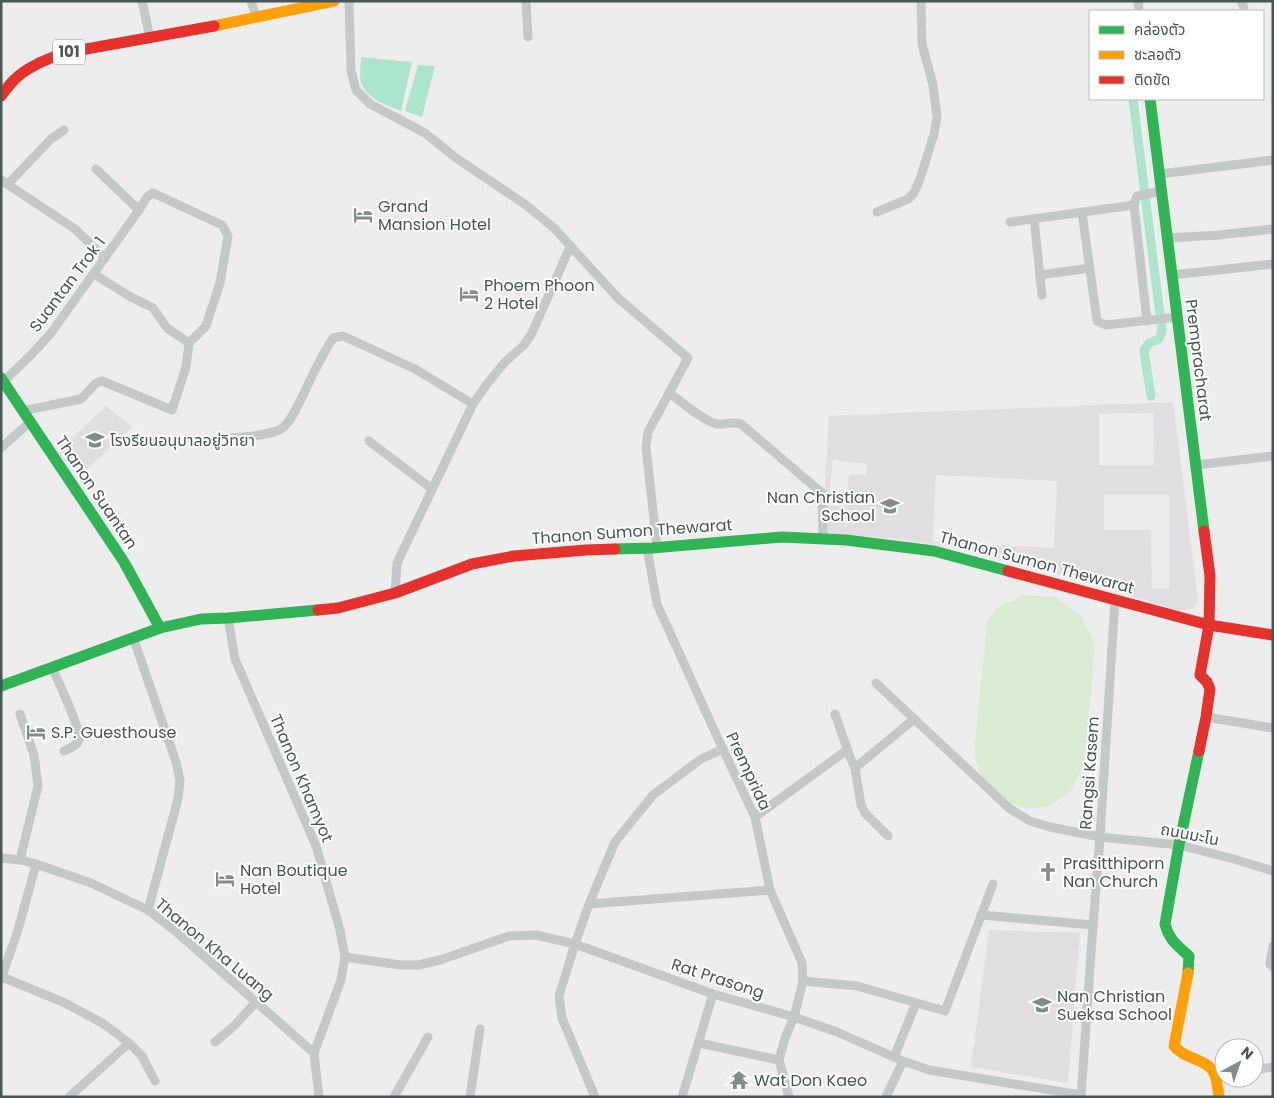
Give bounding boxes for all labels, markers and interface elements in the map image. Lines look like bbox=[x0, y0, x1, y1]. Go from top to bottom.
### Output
legend bbox=[1089, 10, 1264, 100]
text: คล่องตัว bbox=[1134, 19, 1185, 40]
road number: 101 bbox=[53, 40, 85, 64]
text: ชะลอตัว bbox=[1134, 44, 1181, 65]
text: ติดขัด bbox=[1134, 69, 1170, 90]
place label: Grand Mansion Hotel bbox=[378, 195, 491, 236]
hotel icon: Grand Mansion Hotel bbox=[352, 204, 374, 226]
street label: Suantan Trok 1 bbox=[24, 232, 111, 337]
place label: Phoem Phoon 2 Hotel bbox=[484, 274, 595, 315]
hotel icon: Phoem Phoon 2 Hotel bbox=[458, 283, 480, 305]
street label: Prempracharat bbox=[1180, 298, 1217, 422]
school or university icon: โรงรียนอนุบาลอยู่วิทยา bbox=[84, 429, 106, 451]
place label: โรงรียนอนุบาลอยู่วิทยา bbox=[110, 429, 255, 452]
street label: Thanon Suantan bbox=[50, 431, 143, 554]
place label: Nan Christian School bbox=[767, 486, 875, 527]
school or university icon: Nan Christian School bbox=[879, 495, 901, 517]
street label: Thanon Sumon Thewarat bbox=[531, 513, 733, 550]
street label: Thanon Sumon Thewarat bbox=[937, 525, 1137, 600]
street label: Thanon Khamyot bbox=[264, 711, 339, 846]
street label: Rangsi Kasem bbox=[1074, 716, 1105, 830]
hotel icon: S.P. Guesthouse bbox=[25, 721, 47, 743]
place label: S.P. Guesthouse bbox=[51, 721, 177, 744]
street label: Premprida bbox=[720, 728, 777, 814]
street label: ถนนมะโน bbox=[1159, 818, 1221, 851]
place label: Prasitthiporn Nan Church bbox=[1063, 852, 1164, 893]
place label: Nan Boutique Hotel bbox=[240, 859, 348, 900]
church icon: Prasitthiporn Nan Church bbox=[1037, 861, 1059, 883]
hotel icon: Nan Boutique Hotel bbox=[214, 868, 236, 890]
street label: Thanon Kha Luang bbox=[150, 893, 279, 1006]
street label: Rat Prasong bbox=[668, 953, 767, 1004]
place label: Nan Christian Sueksa School bbox=[1057, 985, 1172, 1026]
school or university icon: Nan Christian Sueksa School bbox=[1031, 994, 1053, 1016]
north arrow bbox=[1214, 1038, 1264, 1088]
text: N bbox=[1237, 1042, 1258, 1064]
temple icon: Wat Don Kaeo bbox=[728, 1069, 750, 1091]
place label: Wat Don Kaeo bbox=[754, 1069, 867, 1092]

